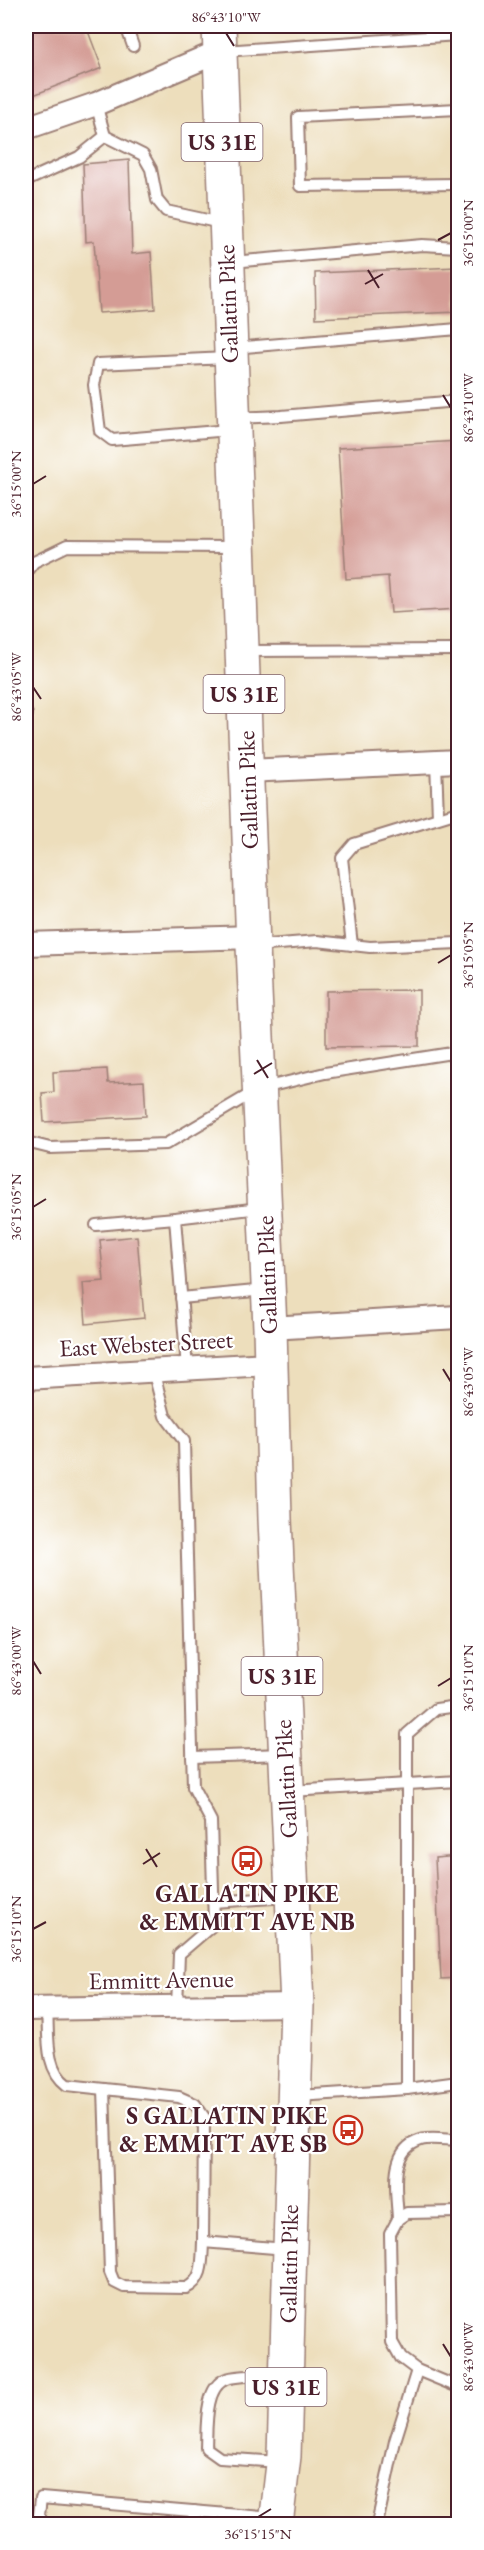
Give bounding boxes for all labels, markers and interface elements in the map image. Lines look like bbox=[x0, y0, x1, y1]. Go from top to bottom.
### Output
text: 86°43'10"W bbox=[191, 7, 261, 26]
road number: US 31E bbox=[182, 123, 262, 161]
text: 36°15'00"N bbox=[458, 199, 477, 267]
street label: Gallatin Pike bbox=[210, 244, 245, 364]
text: 86°43'10"W bbox=[458, 373, 477, 443]
text: 36°15'00"N bbox=[6, 450, 25, 518]
text: 86°43'05"W bbox=[6, 652, 25, 722]
road number: US 31E bbox=[204, 675, 284, 713]
street label: Gallatin Pike bbox=[230, 730, 265, 850]
text: 36°15'05"N bbox=[458, 921, 477, 989]
text: 36°15'05"N bbox=[6, 1173, 25, 1241]
street label: Gallatin Pike bbox=[249, 1215, 284, 1335]
street label: East Webster Street bbox=[58, 1323, 234, 1364]
text: 86°43'05"W bbox=[458, 1347, 477, 1417]
text: 86°43'00"W bbox=[6, 1626, 25, 1696]
text: 36°15'10"N bbox=[458, 1644, 477, 1712]
road number: US 31E bbox=[242, 1657, 322, 1695]
street label: Gallatin Pike bbox=[267, 1719, 304, 1839]
bus stop icon: GALLATIN PIKE & EMMITT AVE NB bbox=[231, 1845, 263, 1877]
place label: GALLATIN PIKE & EMMITT AVE NB bbox=[139, 1878, 355, 1937]
text: 36°15'10"N bbox=[6, 1895, 25, 1963]
street label: Emmitt Avenue bbox=[88, 1963, 234, 1996]
place label: S GALLATIN PIKE & EMMITT AVE SB bbox=[119, 2100, 327, 2159]
bus stop icon: S GALLATIN PIKE & EMMITT AVE SB bbox=[332, 2114, 364, 2146]
street label: Gallatin Pike bbox=[272, 2204, 305, 2324]
text: 86°43'00"W bbox=[458, 2322, 477, 2392]
road number: US 31E bbox=[246, 2368, 326, 2406]
text: 36°15'15"N bbox=[224, 2524, 292, 2543]

